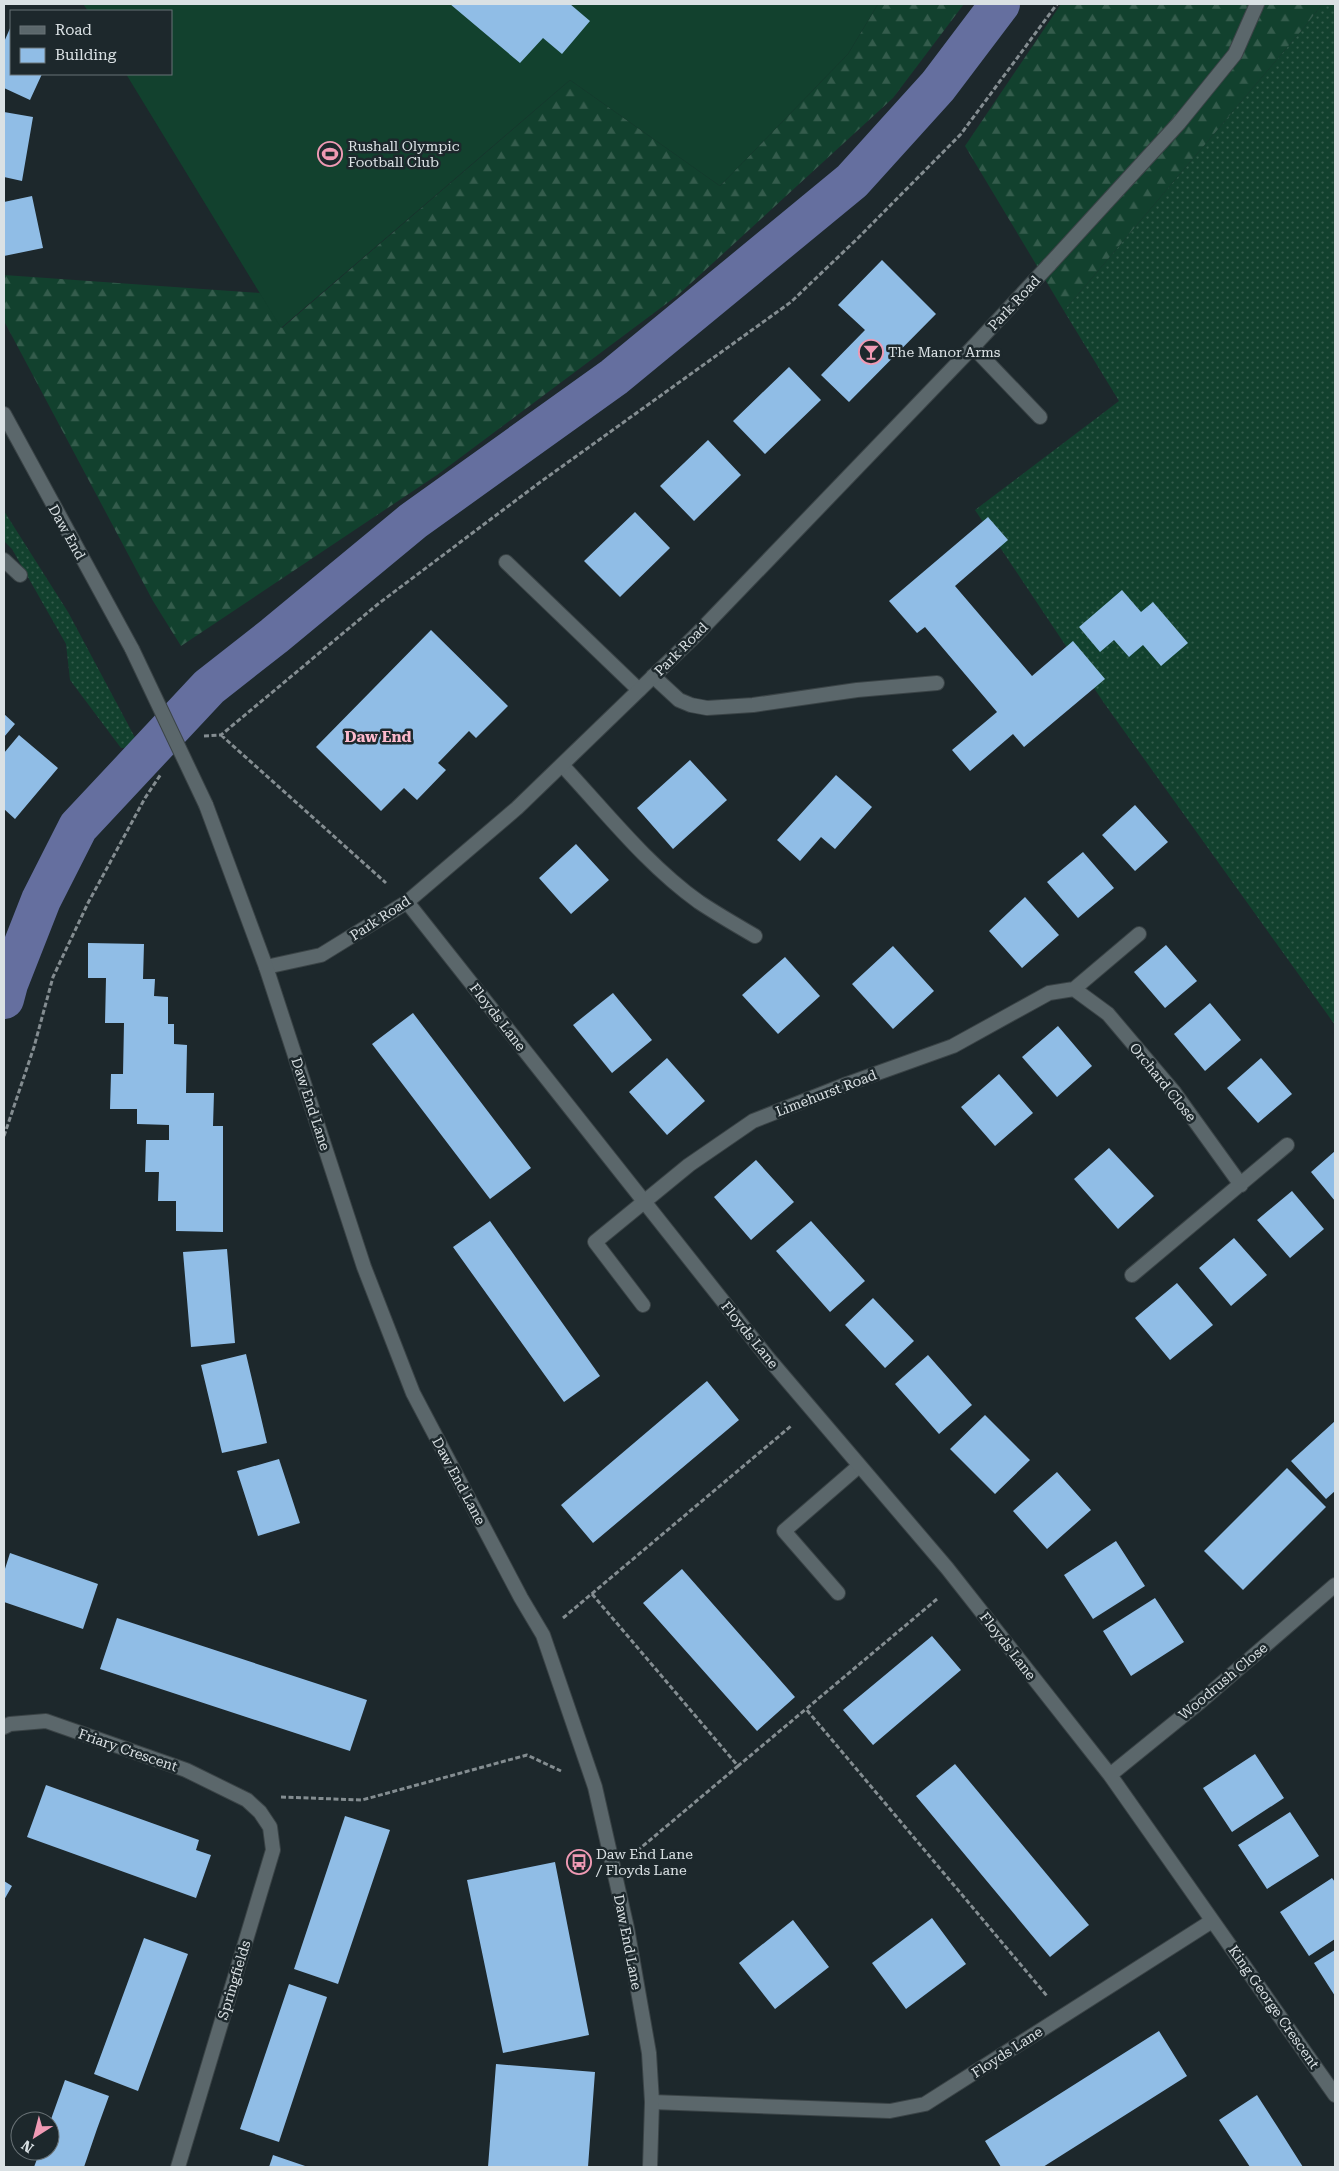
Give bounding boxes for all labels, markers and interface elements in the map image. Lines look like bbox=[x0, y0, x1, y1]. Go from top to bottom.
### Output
legend bbox=[10, 10, 172, 75]
text: Road bbox=[55, 21, 92, 39]
text: Building bbox=[55, 46, 117, 64]
place label: Rushall Olympic Football Club bbox=[348, 138, 460, 170]
sports icon: Rushall Olympic Football Club bbox=[317, 141, 343, 167]
street label: Park Road bbox=[985, 272, 1043, 334]
bar icon: The Manor Arms bbox=[858, 339, 884, 365]
place label: The Manor Arms bbox=[888, 344, 1001, 360]
street label: Daw End bbox=[45, 502, 89, 562]
street label: Park Road bbox=[651, 619, 711, 679]
district label: Daw End bbox=[344, 728, 412, 746]
street label: Park Road bbox=[347, 893, 413, 943]
street label: Floyds Lane bbox=[467, 980, 530, 1054]
street label: Orchard Close bbox=[1126, 1039, 1200, 1125]
street label: Daw End Lane bbox=[288, 1055, 334, 1153]
street label: Limehurst Road bbox=[773, 1066, 879, 1120]
street label: Floyds Lane bbox=[718, 1298, 782, 1372]
street label: Daw End Lane bbox=[429, 1434, 489, 1528]
street label: Floyds Lane bbox=[977, 1609, 1040, 1683]
street label: Woodrush Close bbox=[1175, 1639, 1271, 1723]
street label: Friary Crescent bbox=[76, 1726, 180, 1774]
place label: Daw End Lane / Floyds Lane bbox=[595, 1846, 693, 1878]
bus stop icon: Daw End Lane / Floyds Lane bbox=[566, 1849, 592, 1875]
street label: Daw End Lane bbox=[611, 1893, 645, 1991]
street label: Springfields bbox=[214, 1938, 254, 2022]
street label: King George Crescent bbox=[1225, 1942, 1323, 2072]
street label: Floyds Lane bbox=[969, 2023, 1046, 2081]
north arrow bbox=[10, 2111, 60, 2161]
text: N bbox=[18, 2137, 36, 2156]

